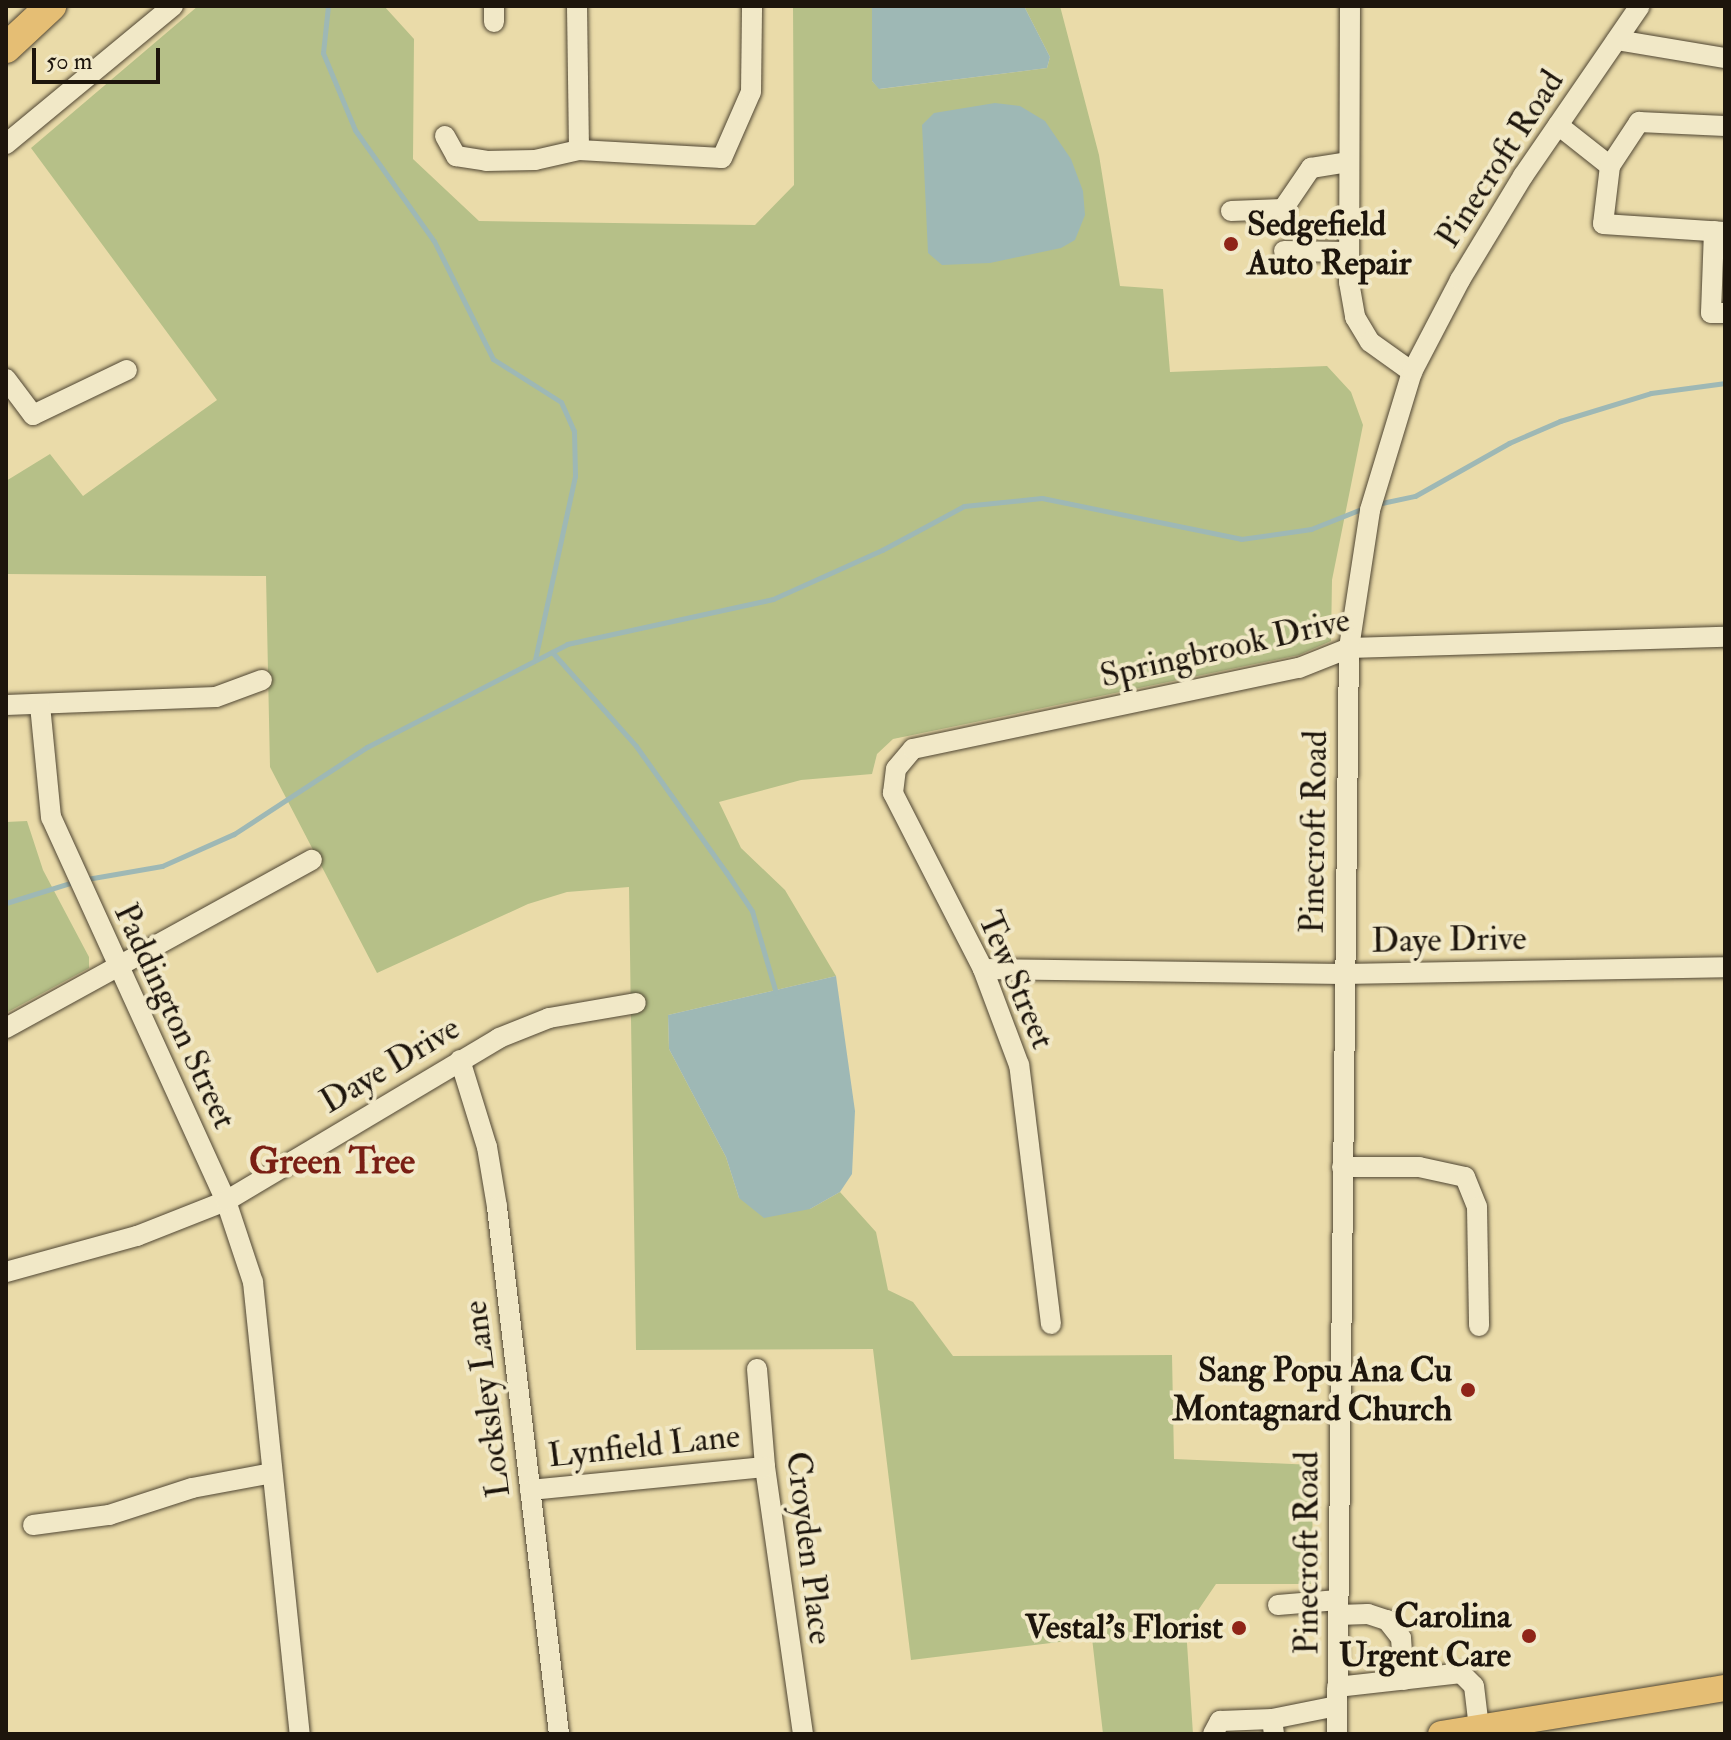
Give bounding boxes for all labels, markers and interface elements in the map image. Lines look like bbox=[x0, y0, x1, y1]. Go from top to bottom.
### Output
scale bar bbox=[36, 32, 164, 82]
text: 50 m bbox=[46, 46, 92, 77]
street label: Pinecroft Road bbox=[1427, 63, 1573, 255]
place label: Sedgefield Auto Repair bbox=[1247, 204, 1412, 284]
marker: Sedgefield Auto Repair bbox=[1222, 235, 1240, 253]
street label: Springbrook Drive bbox=[1096, 599, 1354, 697]
street label: Pinecroft Road bbox=[1292, 730, 1336, 934]
street label: Paddington Street bbox=[105, 897, 245, 1135]
street label: Tew Street bbox=[969, 905, 1063, 1055]
street label: Daye Drive bbox=[1371, 918, 1527, 962]
street label: Daye Drive bbox=[313, 1008, 467, 1122]
district label: Green Tree bbox=[249, 1140, 415, 1184]
street label: Locksley Lane bbox=[455, 1298, 519, 1500]
place label: Sang Popu Ana Cu Montagnard Church bbox=[1172, 1350, 1452, 1430]
marker: Sang Popu Ana Cu Montagnard Church bbox=[1459, 1381, 1477, 1399]
street label: Lynfield Lane bbox=[546, 1416, 742, 1476]
street label: Croyden Place bbox=[777, 1449, 841, 1647]
street label: Pinecroft Road bbox=[1287, 1451, 1327, 1655]
place label: Carolina Urgent Care bbox=[1339, 1596, 1511, 1676]
place label: Vestal's Florist bbox=[1025, 1608, 1223, 1648]
marker: Vestal's Florist bbox=[1230, 1619, 1248, 1637]
marker: Carolina Urgent Care bbox=[1518, 1625, 1540, 1647]

